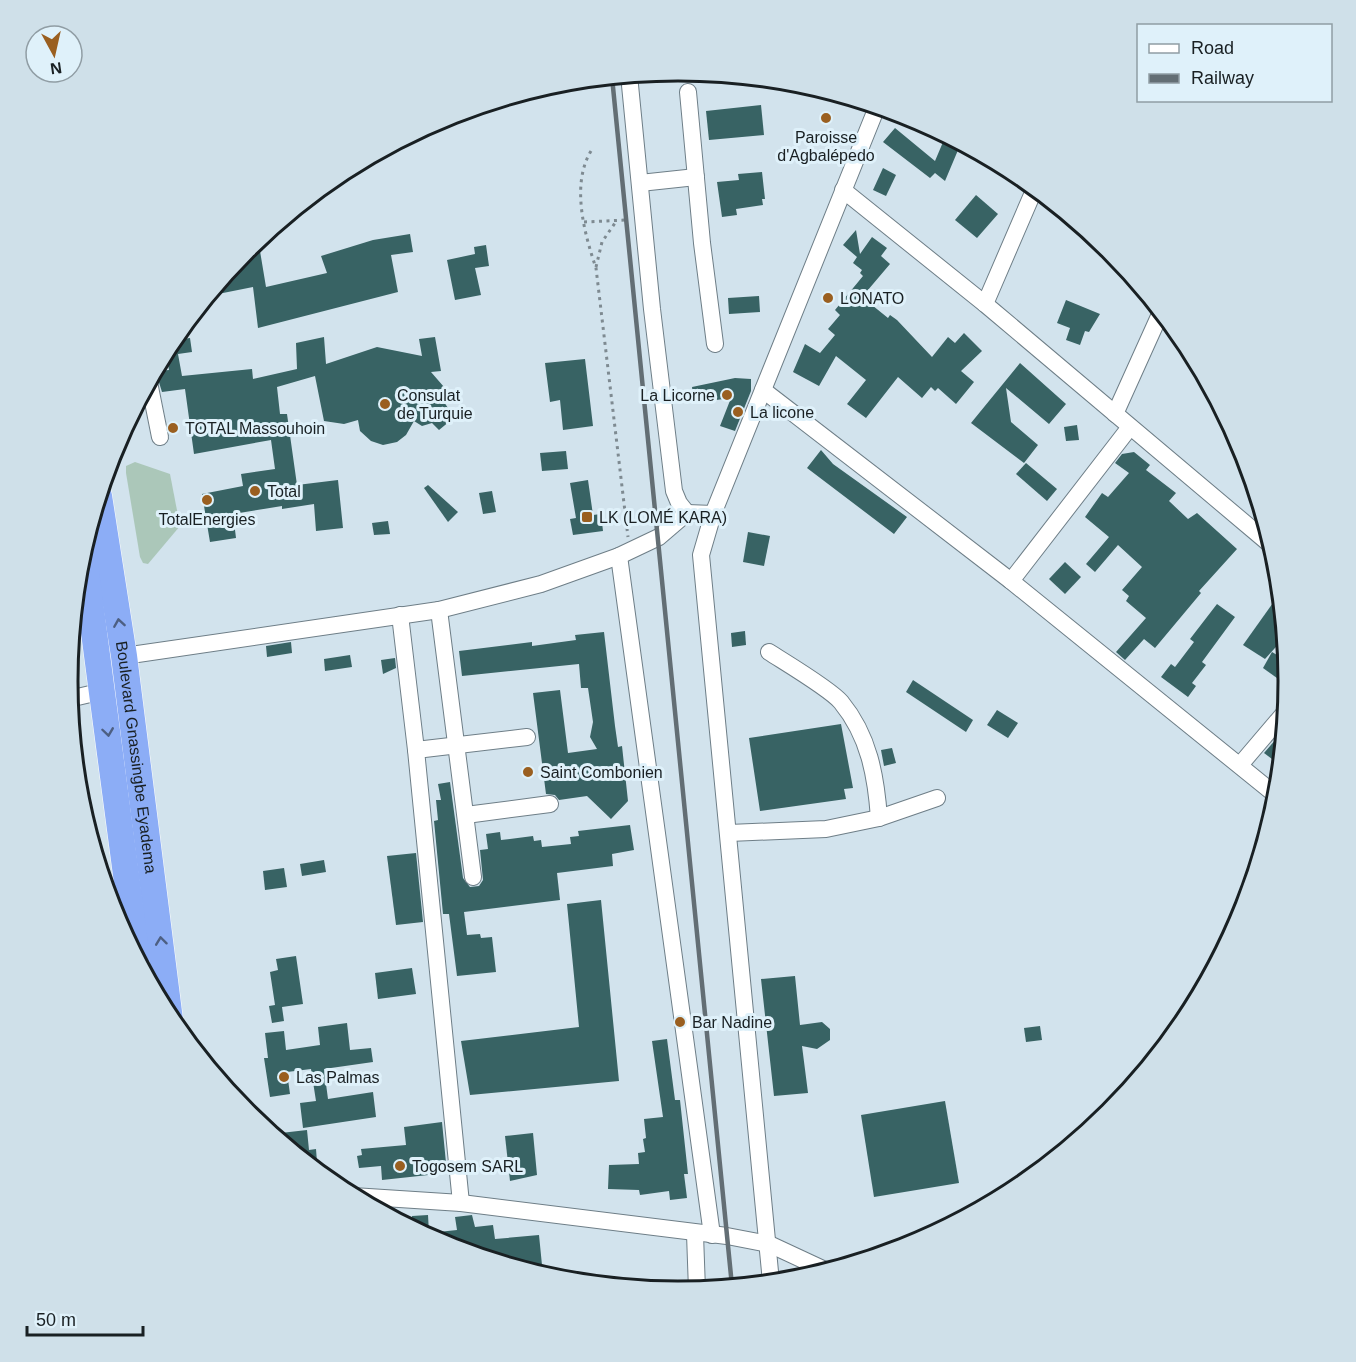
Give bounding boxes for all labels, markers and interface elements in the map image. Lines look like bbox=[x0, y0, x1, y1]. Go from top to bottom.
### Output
north arrow bbox=[24, 24, 84, 84]
legend bbox=[1137, 24, 1332, 102]
text: Road bbox=[1191, 38, 1234, 58]
text: N bbox=[49, 59, 63, 78]
text: Railway bbox=[1191, 68, 1254, 88]
marker: Paroisse d'Agbalépedo bbox=[819, 111, 833, 125]
place label: Paroisse d'Agbalépedo bbox=[777, 129, 875, 164]
place label: LONATO bbox=[840, 290, 904, 307]
marker: LONATO bbox=[821, 291, 835, 305]
place label: Consulat de Turquie bbox=[397, 387, 473, 422]
place label: La Licorne bbox=[640, 387, 715, 404]
marker: La Licorne bbox=[720, 388, 734, 402]
marker: Consulat de Turquie bbox=[378, 397, 392, 411]
place label: La licone bbox=[750, 404, 814, 421]
marker: La licone bbox=[731, 405, 745, 419]
place label: TOTAL Massouhoin bbox=[185, 420, 325, 437]
marker: TOTAL Massouhoin bbox=[166, 421, 180, 435]
place label: Total bbox=[267, 483, 301, 500]
marker: Total bbox=[248, 484, 262, 498]
marker: TotalEnergies bbox=[200, 493, 214, 507]
place label: LK (LOMÉ KARA) bbox=[599, 508, 727, 526]
marker: LK (LOMÉ KARA) bbox=[580, 510, 594, 524]
place label: TotalEnergies bbox=[159, 511, 255, 528]
one-way arrow bbox=[113, 618, 125, 628]
street label: Boulevard Gnassingbe Eyadema bbox=[113, 640, 160, 875]
one-way arrow bbox=[101, 727, 114, 736]
place label: Saint Combonien bbox=[540, 764, 663, 781]
marker: Saint Combonien bbox=[521, 765, 535, 779]
one-way arrow bbox=[155, 937, 167, 946]
place label: Bar Nadine bbox=[692, 1014, 772, 1031]
marker: Bar Nadine bbox=[673, 1015, 687, 1029]
place label: Las Palmas bbox=[296, 1069, 380, 1086]
marker: Las Palmas bbox=[277, 1070, 291, 1084]
place label: Togosem SARL bbox=[412, 1158, 523, 1175]
marker: Togosem SARL bbox=[393, 1159, 407, 1173]
scale bar bbox=[27, 1299, 142, 1337]
text: 50 m bbox=[36, 1310, 76, 1330]

